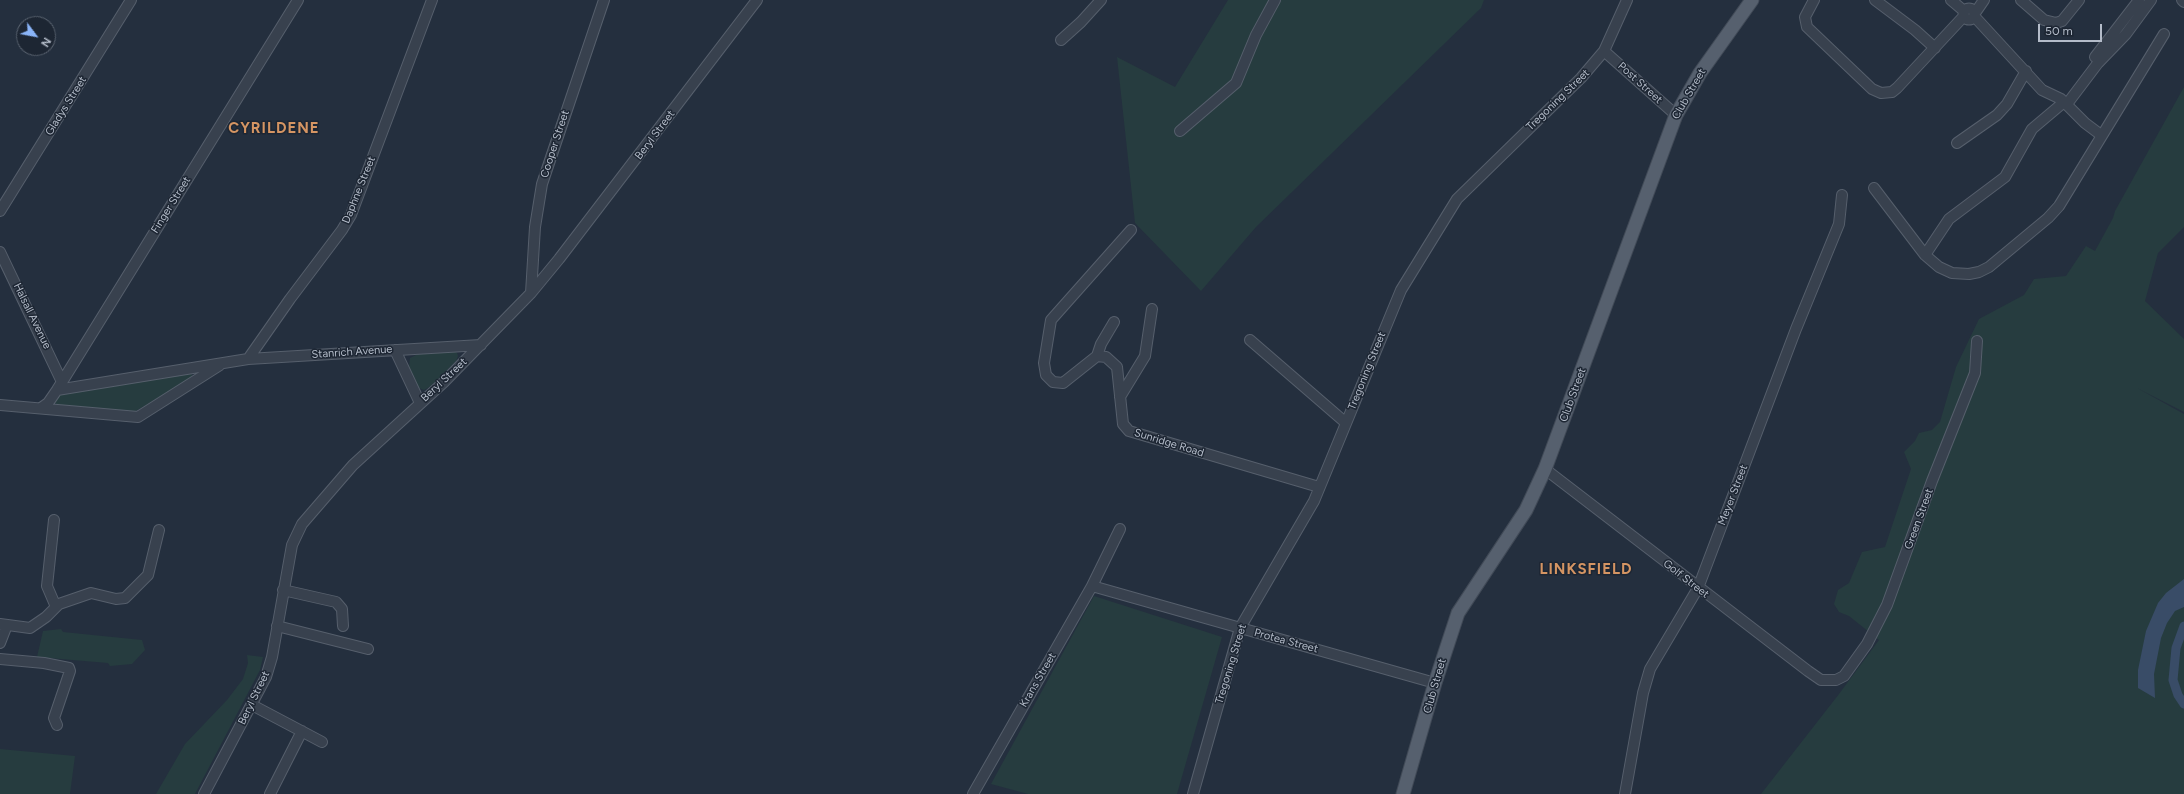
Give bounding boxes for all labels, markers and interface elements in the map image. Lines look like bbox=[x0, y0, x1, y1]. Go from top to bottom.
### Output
north arrow bbox=[16, 16, 56, 56]
scale bar bbox=[2040, 16, 2104, 42]
text: 50 m bbox=[2045, 24, 2073, 38]
text: N bbox=[38, 35, 54, 49]
street label: Post Street bbox=[1615, 60, 1665, 106]
street label: Tregoning Street bbox=[1524, 66, 1592, 134]
street label: Club Street bbox=[1669, 66, 1709, 122]
street label: Gladys Street bbox=[43, 74, 89, 138]
street label: Cooper Street bbox=[538, 108, 572, 180]
street label: Beryl Street bbox=[632, 108, 678, 162]
district label: CYRILDENE bbox=[228, 120, 320, 138]
street label: Daphne Street bbox=[339, 154, 379, 226]
street label: Finger Street bbox=[148, 174, 194, 236]
street label: Halsall Avenue bbox=[10, 281, 54, 351]
street label: Tregoning Street bbox=[1345, 330, 1389, 412]
street label: Stanrich Avenue bbox=[311, 343, 393, 361]
street label: Beryl Street bbox=[418, 355, 470, 405]
street label: Club Street bbox=[1557, 366, 1589, 424]
street label: Sunridge Road bbox=[1133, 426, 1205, 460]
street label: Meyer Street bbox=[1715, 463, 1751, 527]
street label: Green Street bbox=[1902, 487, 1936, 551]
street label: Golf Street bbox=[1660, 557, 1712, 601]
district label: LINKSFIELD bbox=[1539, 561, 1633, 579]
street label: Tregoning Street bbox=[1213, 622, 1249, 706]
street label: Protea Street bbox=[1253, 626, 1319, 656]
street label: Krans Street bbox=[1017, 650, 1059, 710]
street label: Club Street bbox=[1421, 657, 1449, 715]
street label: Beryl Street bbox=[235, 669, 273, 727]

